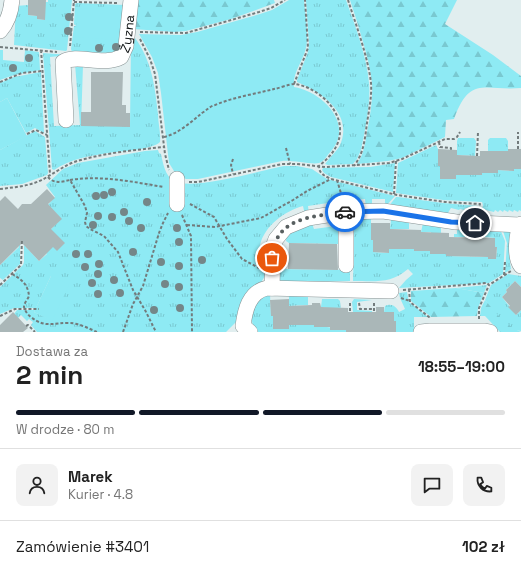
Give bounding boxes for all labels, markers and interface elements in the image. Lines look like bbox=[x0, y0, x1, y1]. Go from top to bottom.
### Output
street label: Żyzna bbox=[116, 13, 138, 55]
courier bbox=[325, 192, 365, 232]
icon: car bbox=[334, 201, 356, 223]
pin bbox=[458, 206, 492, 240]
icon: home bbox=[464, 212, 486, 234]
pin bbox=[255, 241, 289, 275]
icon: bag bbox=[261, 247, 283, 269]
text: Dostawa za bbox=[16, 343, 88, 360]
text: 18:55–19:00 bbox=[418, 357, 505, 376]
text: 2 min bbox=[16, 358, 83, 392]
text: W drodze · 80 m bbox=[16, 421, 114, 438]
button: person bbox=[16, 464, 58, 506]
button: chat bbox=[411, 464, 453, 506]
button: phone bbox=[463, 464, 505, 506]
text: Marek bbox=[68, 467, 113, 486]
text: Kurier · 4.8 bbox=[68, 486, 133, 503]
text: Zamówienie #3401 bbox=[16, 537, 149, 556]
text: 102 zł bbox=[462, 537, 505, 556]

